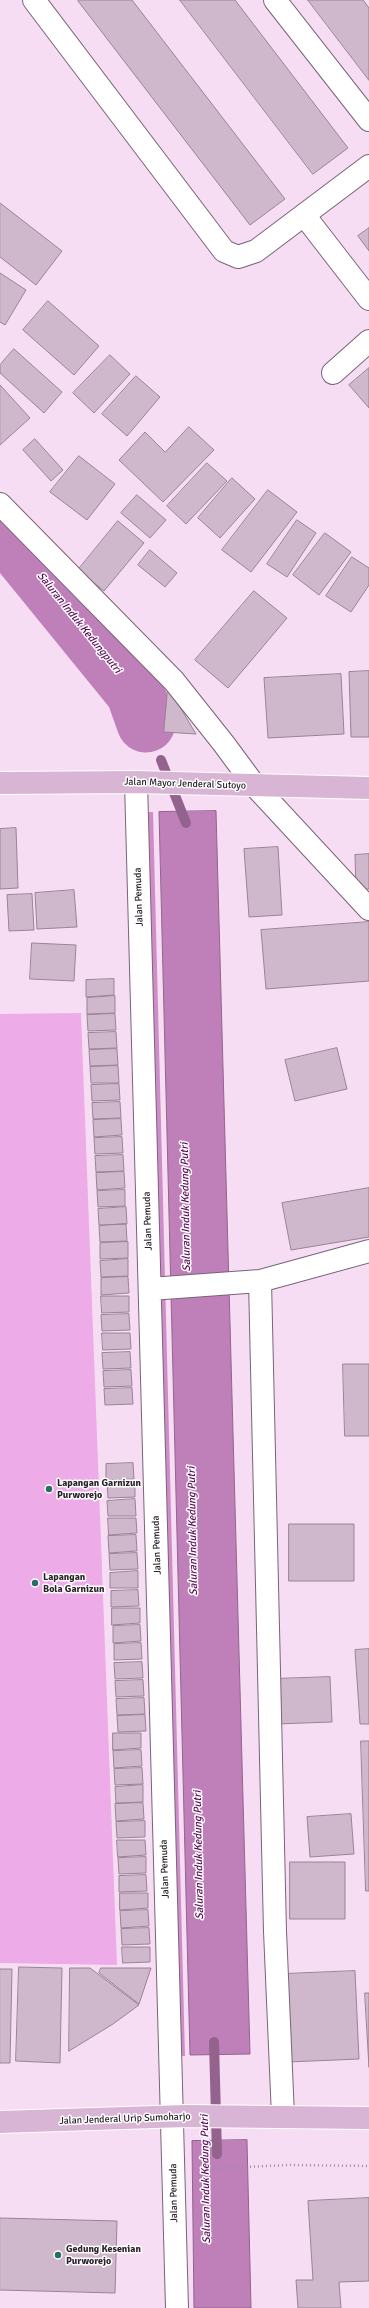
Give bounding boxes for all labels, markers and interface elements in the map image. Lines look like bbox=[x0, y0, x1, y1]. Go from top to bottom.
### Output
water label: Saluran Induk Kedungputri bbox=[34, 570, 124, 676]
street label: Jalan Mayor Jenderal Sutoyo bbox=[124, 776, 246, 792]
street label: Jalan Pemuda bbox=[132, 867, 146, 927]
water label: Saluran Induk Kedung Putri bbox=[178, 1142, 194, 1272]
street label: Jalan Pemuda bbox=[141, 1191, 155, 1251]
water label: Saluran Induk Kedung Putri bbox=[185, 1466, 201, 1596]
place label: Lapangan Garnizun Purworejo bbox=[57, 1477, 141, 1500]
marker: Lapangan Garnizun Purworejo bbox=[44, 1484, 54, 1494]
street label: Jalan Pemuda bbox=[150, 1515, 164, 1575]
place label: Lapangan Bola Garnizun bbox=[43, 1571, 104, 1594]
marker: Lapangan Bola Garnizun bbox=[30, 1578, 40, 1588]
water label: Saluran Induk Kedung Putri bbox=[191, 1790, 207, 1920]
street label: Jalan Pemuda bbox=[158, 1839, 172, 1899]
street label: Jalan Jenderal Urip Sumoharjo bbox=[59, 2111, 191, 2127]
water label: Saluran Induk Kedung Putri bbox=[198, 2114, 214, 2244]
street label: Jalan Pemuda bbox=[167, 2163, 181, 2223]
place label: Gedung Kesenian Purworejo bbox=[66, 2243, 141, 2266]
marker: Gedung Kesenian Purworejo bbox=[53, 2250, 63, 2260]

